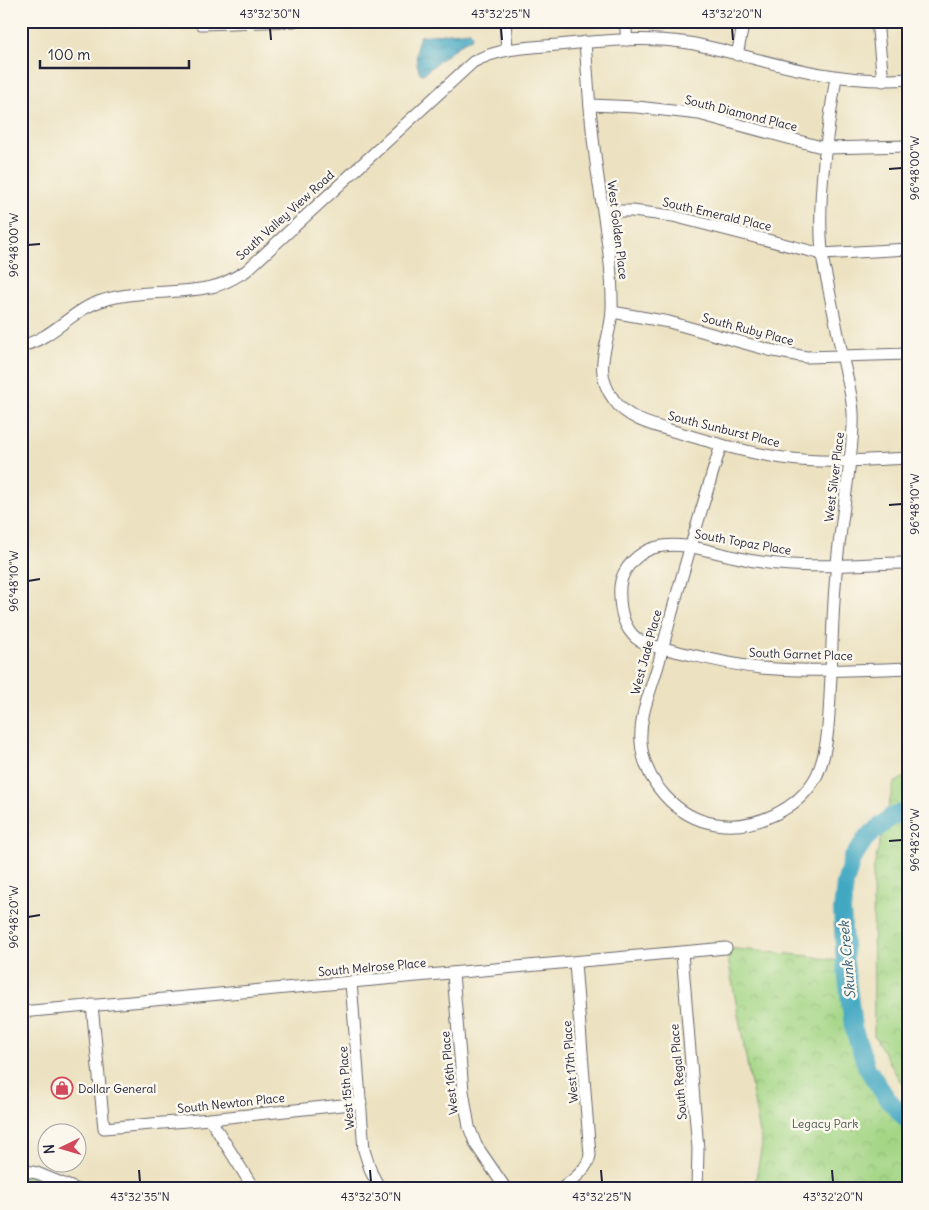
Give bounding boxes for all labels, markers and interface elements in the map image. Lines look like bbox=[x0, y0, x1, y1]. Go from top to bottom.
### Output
text: 43°32'30"N bbox=[240, 6, 300, 21]
text: 43°32'25"N bbox=[471, 6, 531, 21]
text: 43°32'20"N bbox=[702, 6, 762, 21]
scale bar bbox=[40, 38, 189, 70]
text: 100 m bbox=[48, 45, 90, 64]
street label: South Diamond Place bbox=[683, 92, 799, 134]
text: 96°48'00"W bbox=[907, 136, 922, 200]
street label: South Valley View Road bbox=[233, 167, 337, 263]
street label: West Golden Place bbox=[604, 180, 632, 280]
street label: South Emerald Place bbox=[661, 194, 773, 234]
text: 96°48'00"W bbox=[6, 213, 21, 277]
street label: South Ruby Place bbox=[701, 310, 795, 348]
street label: South Sunburst Place bbox=[666, 408, 782, 450]
street label: West Silver Place bbox=[821, 431, 847, 523]
text: 96°48'10"W bbox=[907, 473, 922, 535]
street label: South Topaz Place bbox=[694, 526, 792, 558]
text: 96°48'10"W bbox=[6, 550, 21, 612]
street label: West Jade Place bbox=[627, 608, 665, 696]
street label: South Garnet Place bbox=[749, 645, 853, 663]
text: 96°48'20"W bbox=[907, 808, 922, 872]
text: 96°48'20"W bbox=[6, 885, 21, 949]
water label: Skunk Creek bbox=[835, 919, 859, 1000]
street label: South Melrose Place bbox=[317, 955, 427, 979]
street label: West 17th Place bbox=[559, 1020, 581, 1104]
street label: South Regal Place bbox=[666, 1023, 690, 1121]
street label: West 16th Place bbox=[437, 1031, 461, 1115]
street label: West 15th Place bbox=[335, 1046, 357, 1130]
shop icon: Dollar General bbox=[50, 1076, 74, 1100]
place label: Dollar General bbox=[78, 1081, 156, 1096]
street label: South Newton Place bbox=[177, 1090, 285, 1116]
park label: Legacy Park bbox=[792, 1116, 858, 1131]
north arrow bbox=[38, 1122, 88, 1172]
text: N bbox=[40, 1144, 58, 1155]
text: 43°32'35"N bbox=[110, 1189, 170, 1204]
text: 43°32'30"N bbox=[341, 1189, 401, 1204]
text: 43°32'25"N bbox=[572, 1189, 632, 1204]
text: 43°32'20"N bbox=[803, 1189, 863, 1204]

